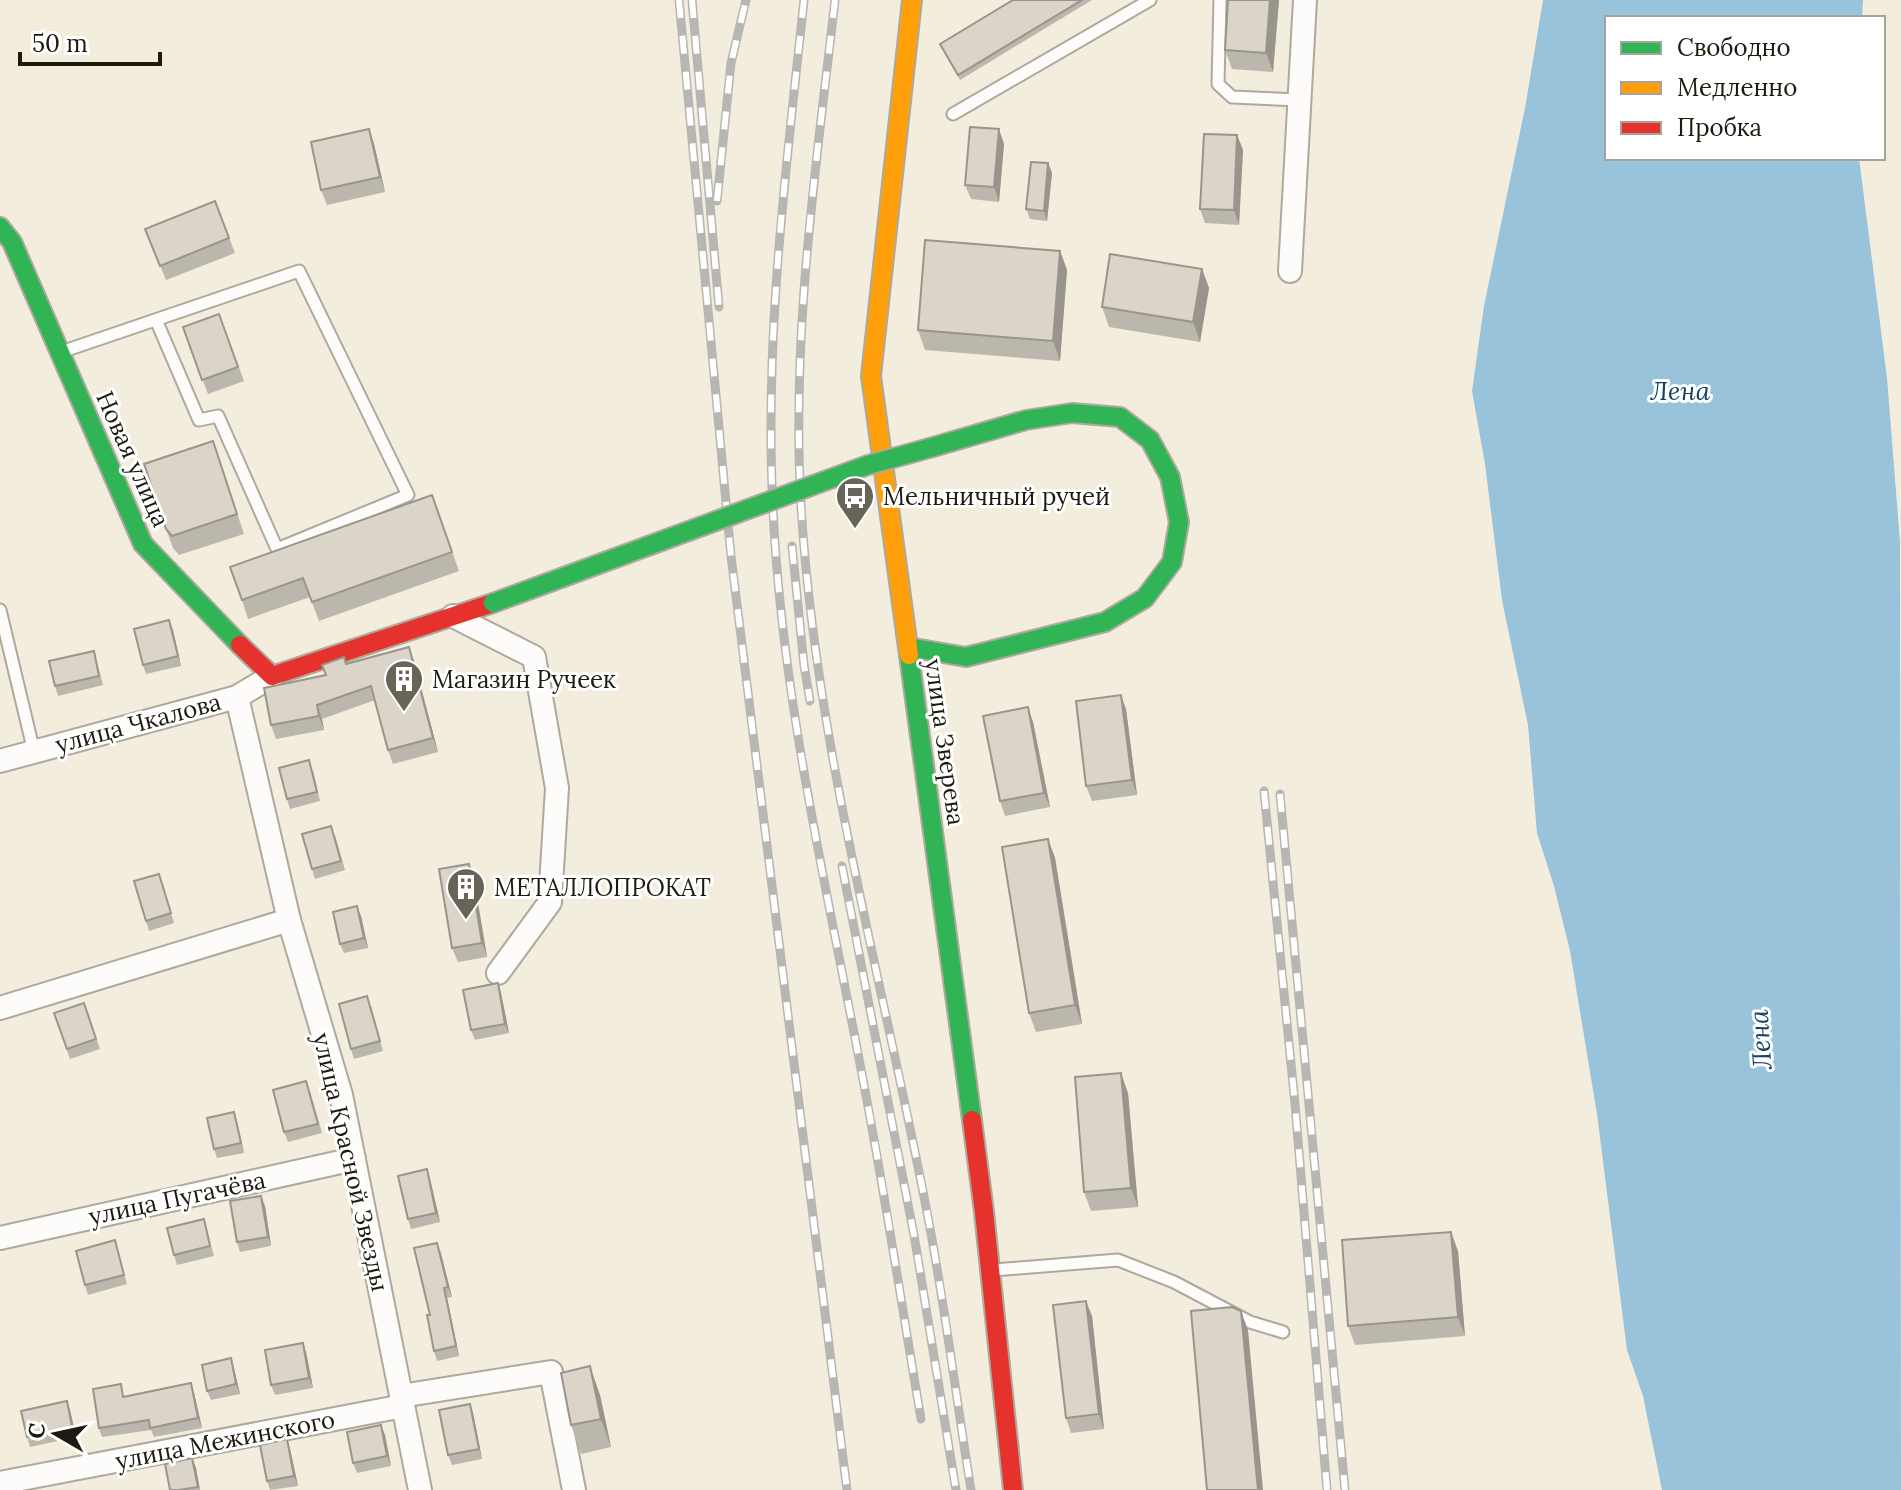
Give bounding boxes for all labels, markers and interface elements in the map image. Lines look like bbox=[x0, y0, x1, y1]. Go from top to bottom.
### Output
scale bar bbox=[20, 16, 160, 66]
legend bbox=[1605, 16, 1885, 160]
text: 50 m bbox=[32, 28, 88, 59]
text: Свободно bbox=[1677, 32, 1791, 63]
text: Медленно bbox=[1677, 72, 1797, 103]
text: Пробка bbox=[1677, 112, 1762, 143]
water label: Лена bbox=[1650, 374, 1711, 407]
street label: Новая улица bbox=[89, 386, 177, 532]
bus stop icon: Мельничный ручей bbox=[834, 475, 876, 530]
place label: Мельничный ручей bbox=[883, 481, 1110, 512]
street label: улица Зверева bbox=[918, 657, 972, 827]
building icon: Магазин Ручеек bbox=[383, 658, 425, 713]
place label: Магазин Ручеек bbox=[432, 664, 616, 695]
street label: улица Чкалова bbox=[52, 686, 224, 760]
building icon: МЕТАЛЛОПРОКАТ bbox=[445, 866, 487, 921]
place label: МЕТАЛЛОПРОКАТ bbox=[494, 872, 711, 903]
water label: Лена bbox=[1741, 1008, 1779, 1071]
street label: улица Красной Звезды bbox=[306, 1030, 396, 1294]
street label: улица Пугачёва bbox=[86, 1164, 268, 1232]
north arrow bbox=[16, 1394, 96, 1474]
street label: улица Межинского bbox=[113, 1404, 337, 1476]
text: С bbox=[21, 1421, 51, 1441]

